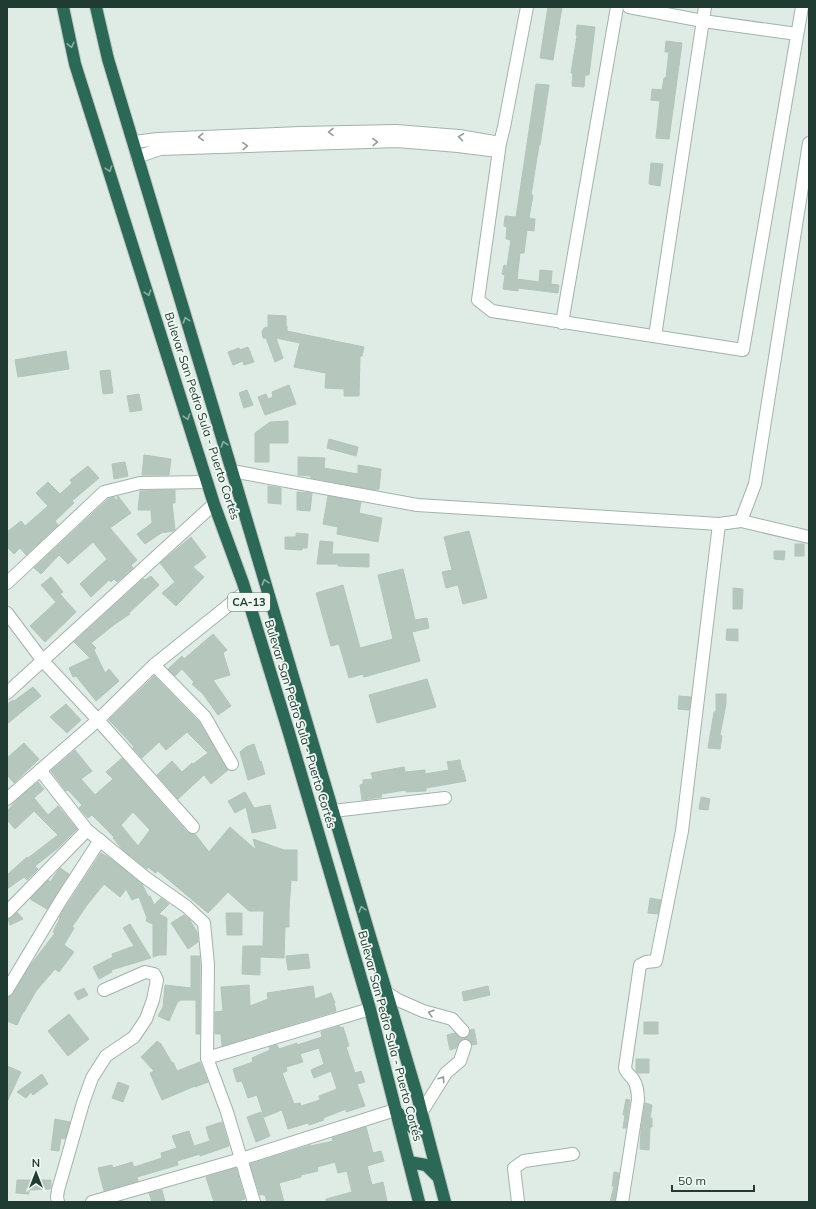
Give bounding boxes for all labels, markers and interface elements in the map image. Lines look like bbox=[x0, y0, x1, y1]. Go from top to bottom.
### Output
one-way arrow bbox=[67, 42, 75, 48]
one-way arrow bbox=[328, 128, 334, 137]
one-way arrow bbox=[198, 133, 204, 142]
one-way arrow bbox=[458, 133, 464, 142]
one-way arrow bbox=[372, 137, 378, 146]
one-way arrow bbox=[242, 142, 248, 150]
one-way arrow bbox=[104, 166, 113, 173]
one-way arrow bbox=[143, 290, 152, 297]
street label: Bulevar San Pedro Sula - Puerto Cortés bbox=[162, 310, 243, 522]
one-way arrow bbox=[183, 317, 191, 324]
one-way arrow bbox=[182, 414, 191, 421]
one-way arrow bbox=[220, 441, 229, 448]
one-way arrow bbox=[261, 579, 270, 586]
road number: CA-13 bbox=[228, 593, 270, 611]
street label: Bulevar San Pedro Sula - Puerto Cortés bbox=[262, 618, 339, 830]
one-way arrow bbox=[358, 905, 367, 912]
street label: Bulevar San Pedro Sula - Puerto Cortés bbox=[355, 929, 426, 1143]
one-way arrow bbox=[427, 1009, 434, 1018]
one-way arrow bbox=[437, 1077, 444, 1084]
north arrow bbox=[16, 1153, 56, 1193]
text: N bbox=[32, 1156, 40, 1170]
scale bar bbox=[672, 1167, 754, 1193]
text: 50 m bbox=[678, 1173, 706, 1188]

